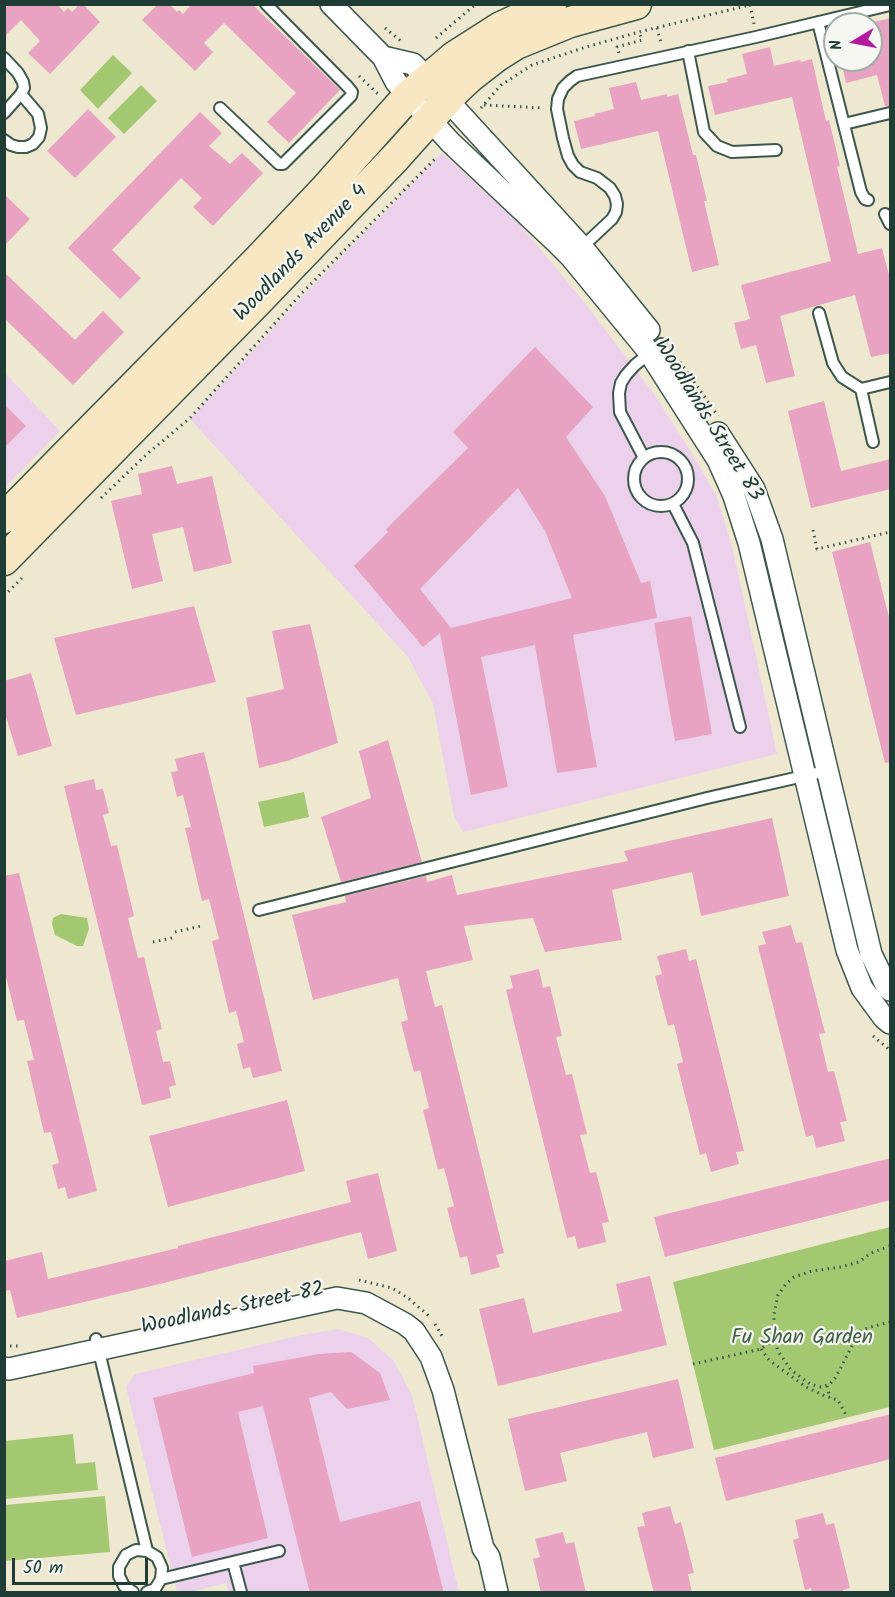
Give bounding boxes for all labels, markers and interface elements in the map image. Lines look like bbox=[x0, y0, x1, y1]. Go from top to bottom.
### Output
north arrow bbox=[823, 12, 883, 72]
text: N bbox=[824, 38, 850, 52]
street label: Woodlands Avenue 4 bbox=[230, 180, 374, 328]
street label: Woodlands Street 83 bbox=[647, 335, 767, 507]
street label: Woodlands Street 82 bbox=[139, 1278, 327, 1342]
park label: Fu Shan Garden bbox=[731, 1326, 873, 1352]
scale bar bbox=[15, 1546, 152, 1584]
text: 50 m bbox=[23, 1554, 63, 1583]

